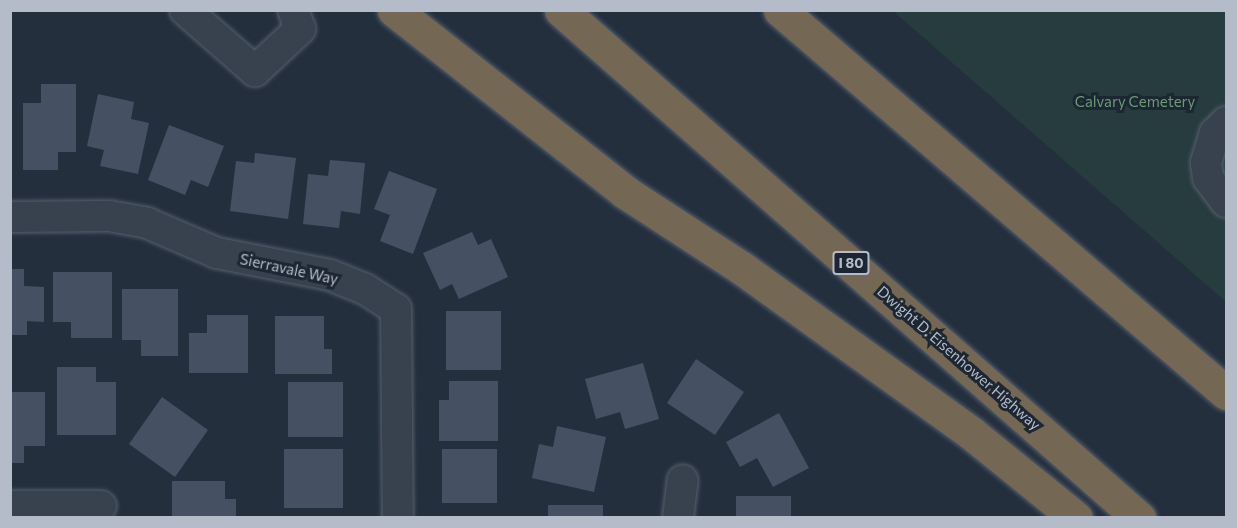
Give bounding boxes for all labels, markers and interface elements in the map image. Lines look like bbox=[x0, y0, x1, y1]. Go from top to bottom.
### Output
park label: Calvary Cemetery bbox=[1075, 93, 1195, 111]
street label: Sierravale Way bbox=[238, 250, 340, 288]
road number: I 80 bbox=[832, 252, 870, 274]
street label: Dwight D. Eisenhower Highway bbox=[874, 282, 1044, 434]

